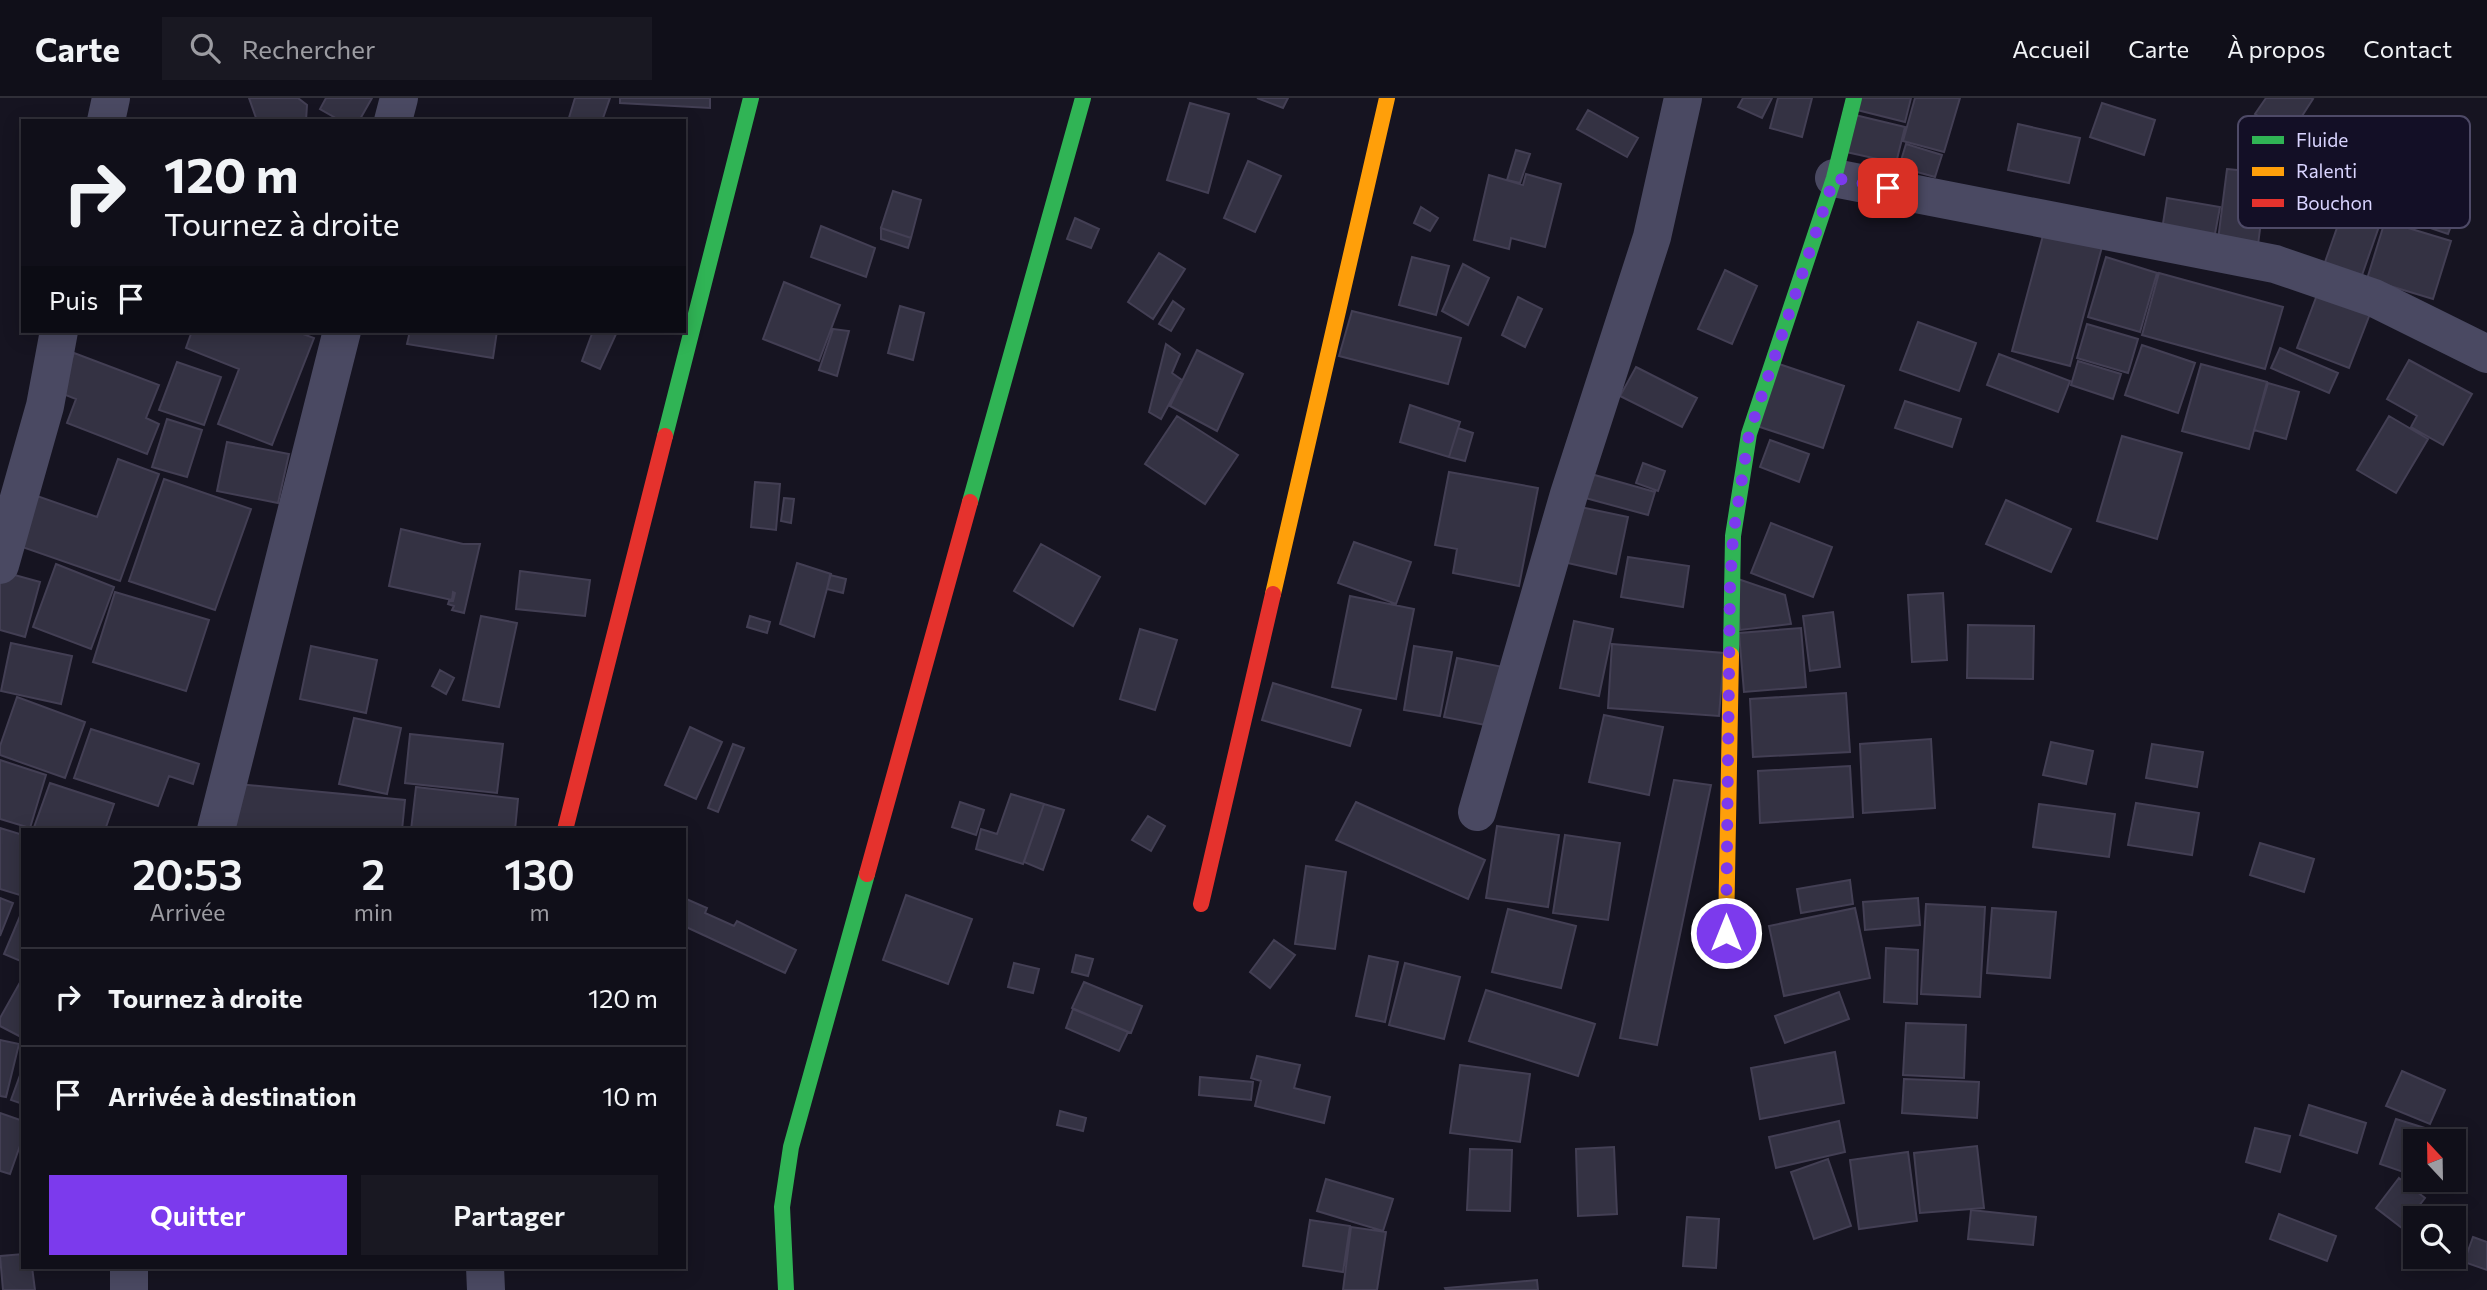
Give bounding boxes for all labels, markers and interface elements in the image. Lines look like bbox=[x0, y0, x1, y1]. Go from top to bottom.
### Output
search box bbox=[162, 17, 652, 80]
text: Carte bbox=[35, 28, 120, 69]
icon: search bbox=[186, 29, 224, 67]
text: Rechercher bbox=[242, 33, 375, 64]
text: Accueil bbox=[2012, 34, 2090, 63]
text: Carte bbox=[2128, 34, 2189, 63]
text: À propos bbox=[2227, 34, 2325, 63]
text: Contact bbox=[2363, 34, 2452, 63]
legend bbox=[2238, 116, 2470, 228]
text: Fluide bbox=[2296, 128, 2348, 151]
text: 120 m bbox=[164, 143, 298, 203]
icon: right bbox=[49, 147, 140, 238]
pin bbox=[1858, 158, 1918, 218]
text: Ralenti bbox=[2296, 159, 2357, 182]
icon: arrive bbox=[1869, 169, 1907, 207]
text: Bouchon bbox=[2296, 191, 2373, 214]
text: Tournez à droite bbox=[164, 203, 400, 243]
icon: arrive bbox=[112, 280, 150, 318]
text: Puis bbox=[49, 284, 98, 315]
text: 20:53 bbox=[132, 847, 243, 899]
text: 2 bbox=[362, 847, 385, 899]
text: 130 bbox=[504, 847, 575, 899]
position arrow bbox=[1689, 896, 1763, 970]
text: Arrivée bbox=[150, 898, 225, 926]
text: min bbox=[354, 898, 393, 926]
text: m bbox=[529, 898, 550, 926]
icon: right bbox=[49, 978, 87, 1016]
text: Tournez à droite bbox=[108, 982, 303, 1013]
text: 120 m bbox=[588, 982, 658, 1013]
icon: arrive bbox=[49, 1076, 87, 1114]
text: Arrivée à destination bbox=[108, 1080, 356, 1111]
text: 10 m bbox=[602, 1080, 658, 1111]
north arrow bbox=[2403, 1129, 2466, 1192]
map controls bbox=[2403, 1129, 2466, 1269]
button: Quitter bbox=[49, 1175, 347, 1255]
button: Partager bbox=[361, 1175, 658, 1255]
button: search bbox=[2403, 1206, 2466, 1269]

